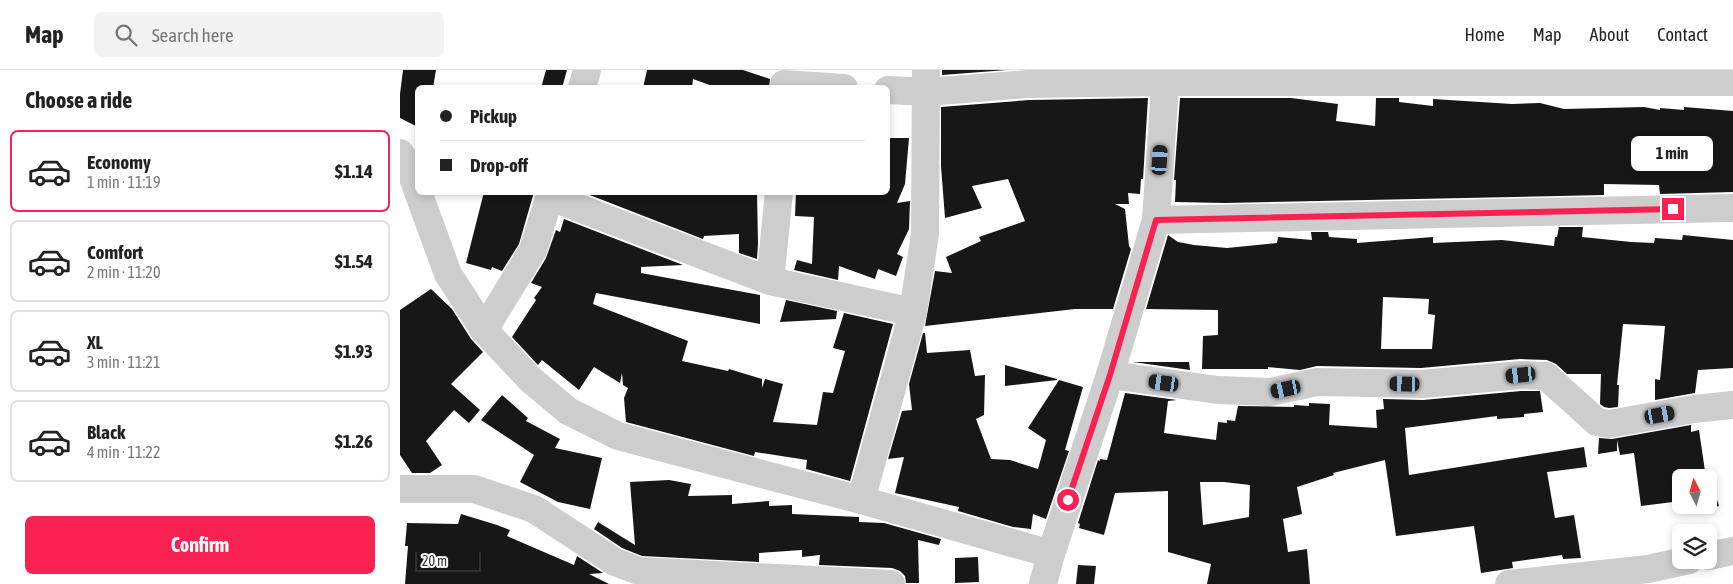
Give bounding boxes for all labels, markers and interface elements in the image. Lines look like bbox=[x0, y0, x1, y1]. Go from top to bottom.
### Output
search box bbox=[94, 12, 444, 57]
text: Map bbox=[25, 21, 64, 48]
icon: search bbox=[112, 21, 140, 49]
text: Search here bbox=[152, 24, 234, 46]
text: Home bbox=[1465, 24, 1505, 45]
text: Map bbox=[1533, 24, 1562, 45]
text: About bbox=[1590, 24, 1629, 45]
text: Contact bbox=[1657, 24, 1708, 45]
text: Choose a ride bbox=[25, 87, 132, 113]
text: Pickup bbox=[470, 105, 517, 127]
callout: 1 min bbox=[1632, 136, 1714, 172]
text: 1 min bbox=[1656, 144, 1688, 162]
car bbox=[1151, 145, 1168, 175]
icon: car bbox=[27, 149, 72, 194]
text: Economy bbox=[87, 151, 151, 173]
text: Drop-off bbox=[470, 154, 528, 176]
text: $1.14 bbox=[335, 160, 373, 182]
text: 1 min · 11:19 bbox=[87, 173, 160, 191]
route end bbox=[1662, 198, 1684, 220]
icon: car bbox=[27, 239, 72, 284]
text: Comfort bbox=[87, 241, 143, 263]
text: $1.54 bbox=[335, 250, 373, 272]
text: 2 min · 11:20 bbox=[87, 263, 160, 281]
icon: car bbox=[27, 329, 72, 374]
text: XL bbox=[87, 331, 103, 353]
text: $1.93 bbox=[335, 340, 373, 362]
text: 3 min · 11:21 bbox=[87, 353, 160, 371]
car bbox=[1505, 366, 1536, 384]
car bbox=[1148, 373, 1179, 393]
car bbox=[1389, 376, 1420, 392]
car bbox=[1269, 379, 1302, 399]
car bbox=[1643, 405, 1676, 425]
icon: car bbox=[27, 419, 72, 464]
text: Black bbox=[87, 421, 125, 443]
text: $1.26 bbox=[335, 430, 373, 452]
text: 4 min · 11:22 bbox=[87, 443, 160, 461]
north arrow bbox=[1672, 469, 1718, 514]
map controls bbox=[1672, 469, 1717, 569]
route start bbox=[1057, 489, 1079, 511]
button: Confirm bbox=[25, 516, 375, 574]
button: layers bbox=[1672, 524, 1717, 569]
scale bar bbox=[415, 549, 481, 572]
text: 20 m bbox=[422, 553, 447, 569]

